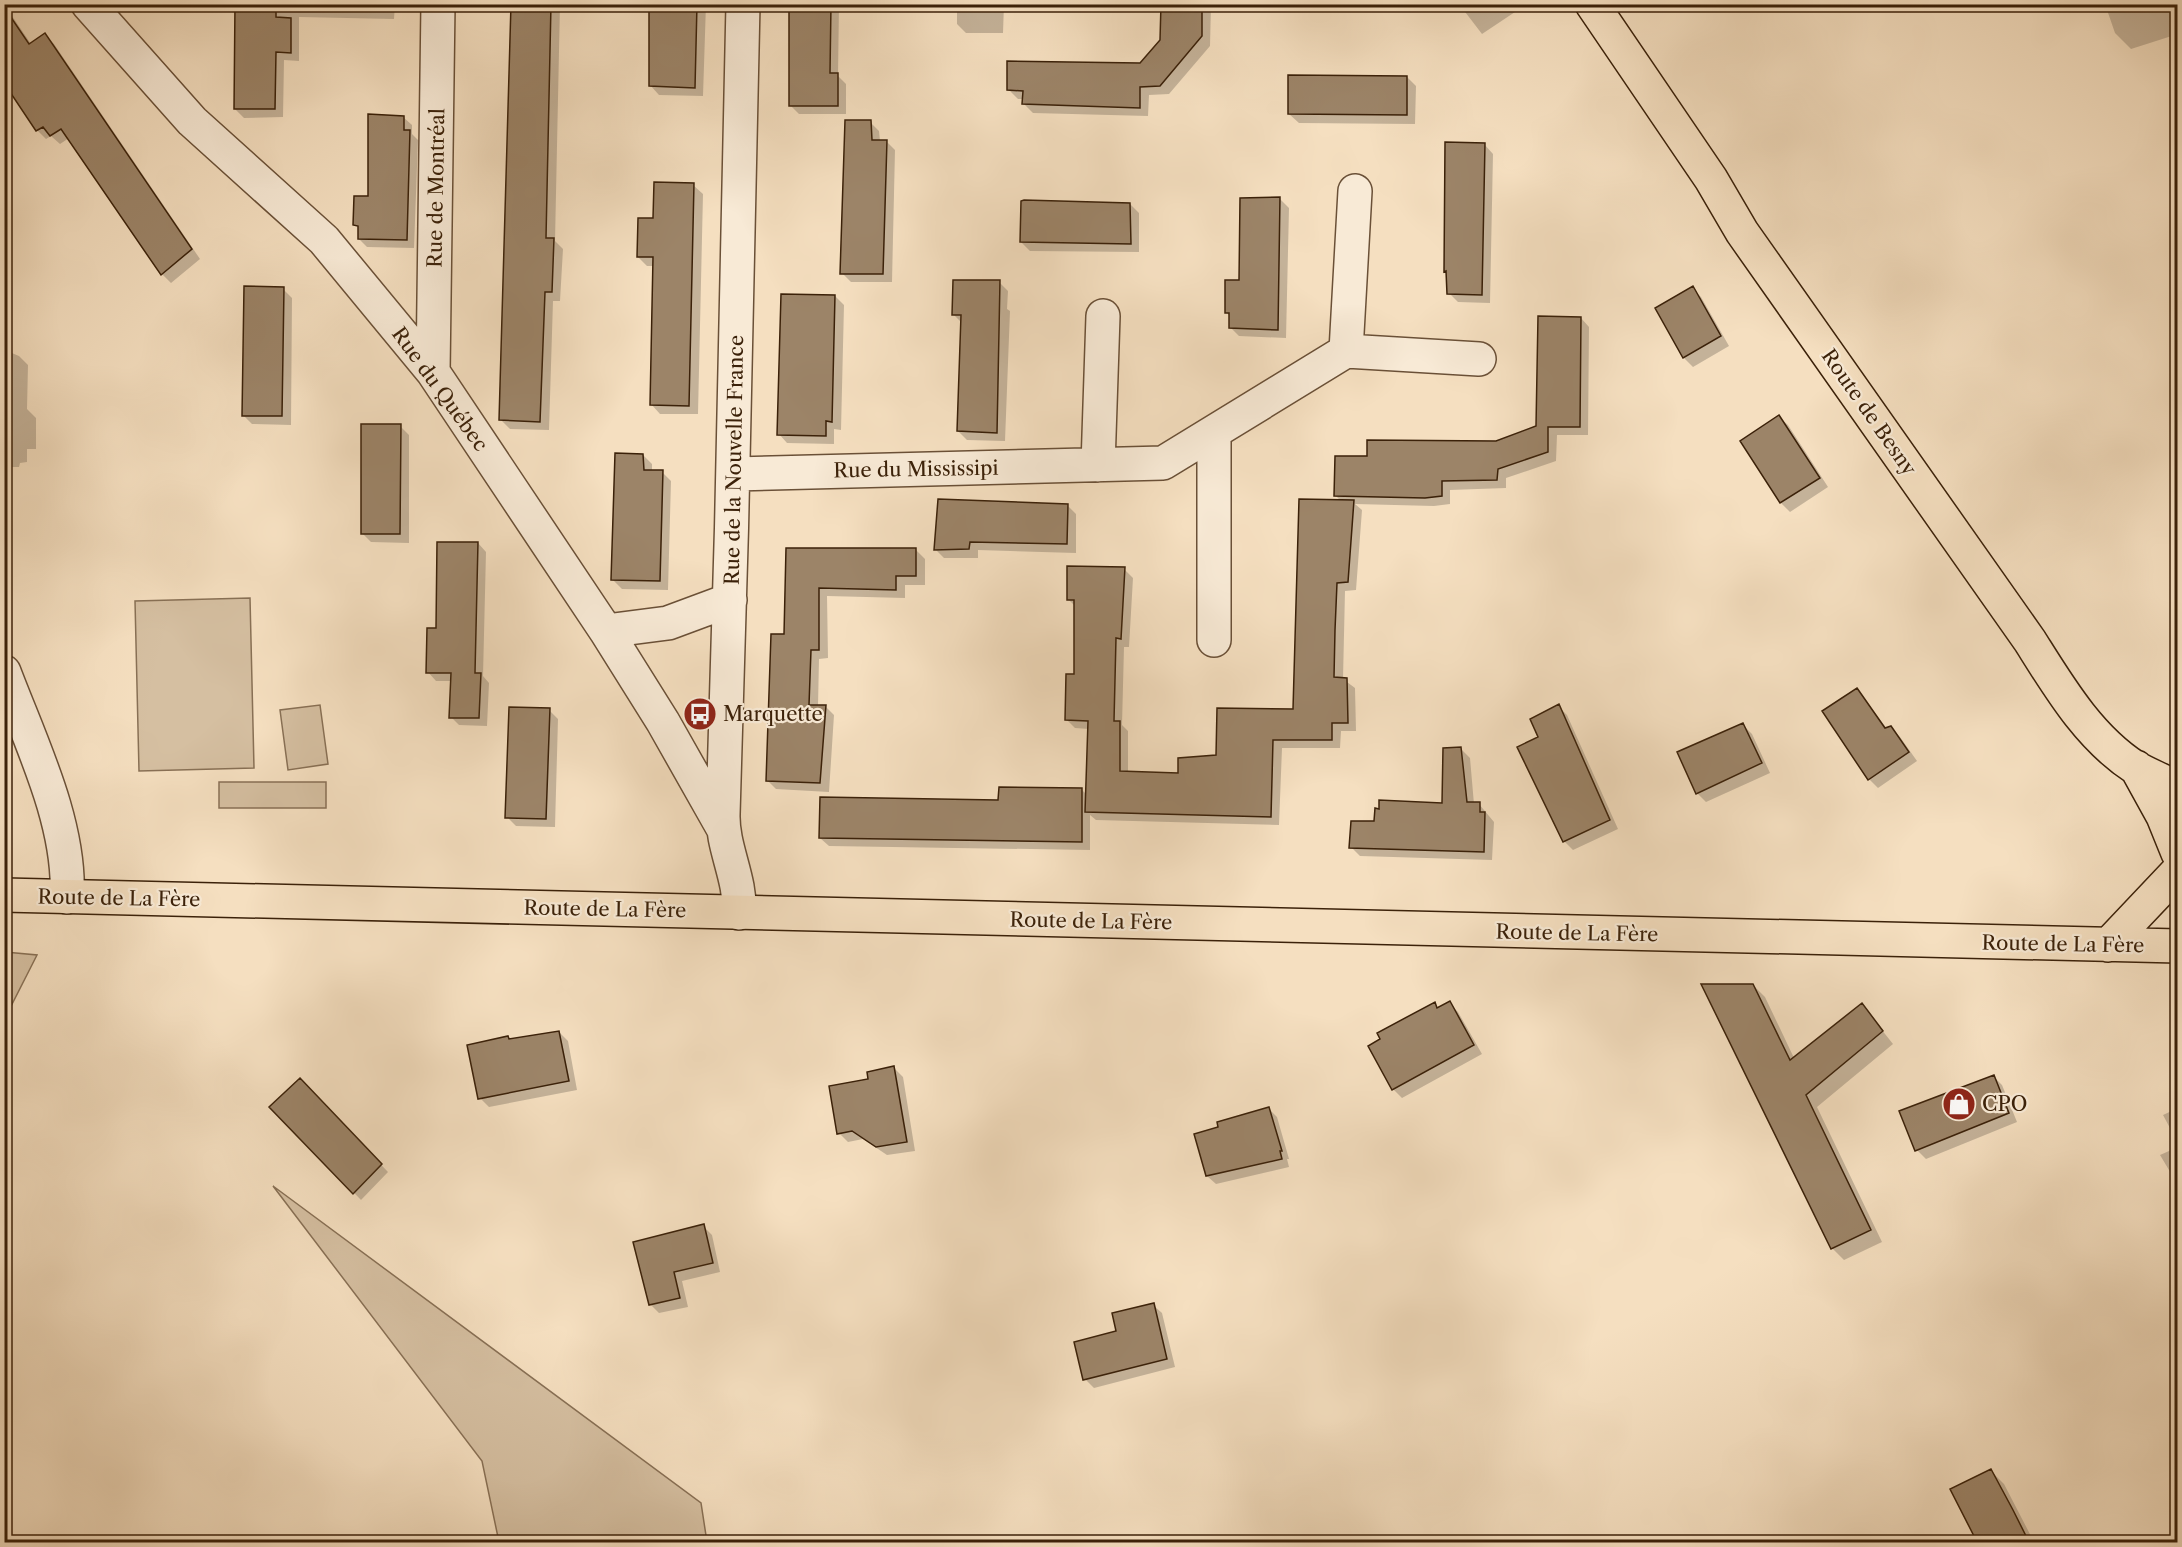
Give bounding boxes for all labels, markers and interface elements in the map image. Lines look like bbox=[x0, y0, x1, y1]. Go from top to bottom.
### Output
street label: Rue de Montréal bbox=[423, 108, 449, 268]
street label: Rue du Québec bbox=[387, 322, 493, 456]
street label: Rue de la Nouvelle France bbox=[720, 335, 748, 585]
street label: Route de Besny bbox=[1817, 344, 1922, 480]
street label: Rue du Mississipi bbox=[833, 456, 999, 482]
bus stop icon: Marquette bbox=[682, 696, 718, 732]
place label: Marquette bbox=[723, 702, 823, 726]
street label: Route de La Fère bbox=[37, 885, 201, 911]
street label: Route de La Fère bbox=[523, 896, 687, 922]
street label: Route de La Fère bbox=[1009, 908, 1173, 934]
street label: Route de La Fère bbox=[1495, 920, 1659, 946]
street label: Route de La Fère bbox=[1981, 931, 2145, 957]
shop icon: CPO bbox=[1941, 1086, 1977, 1122]
place label: CPO bbox=[1982, 1092, 2027, 1116]

